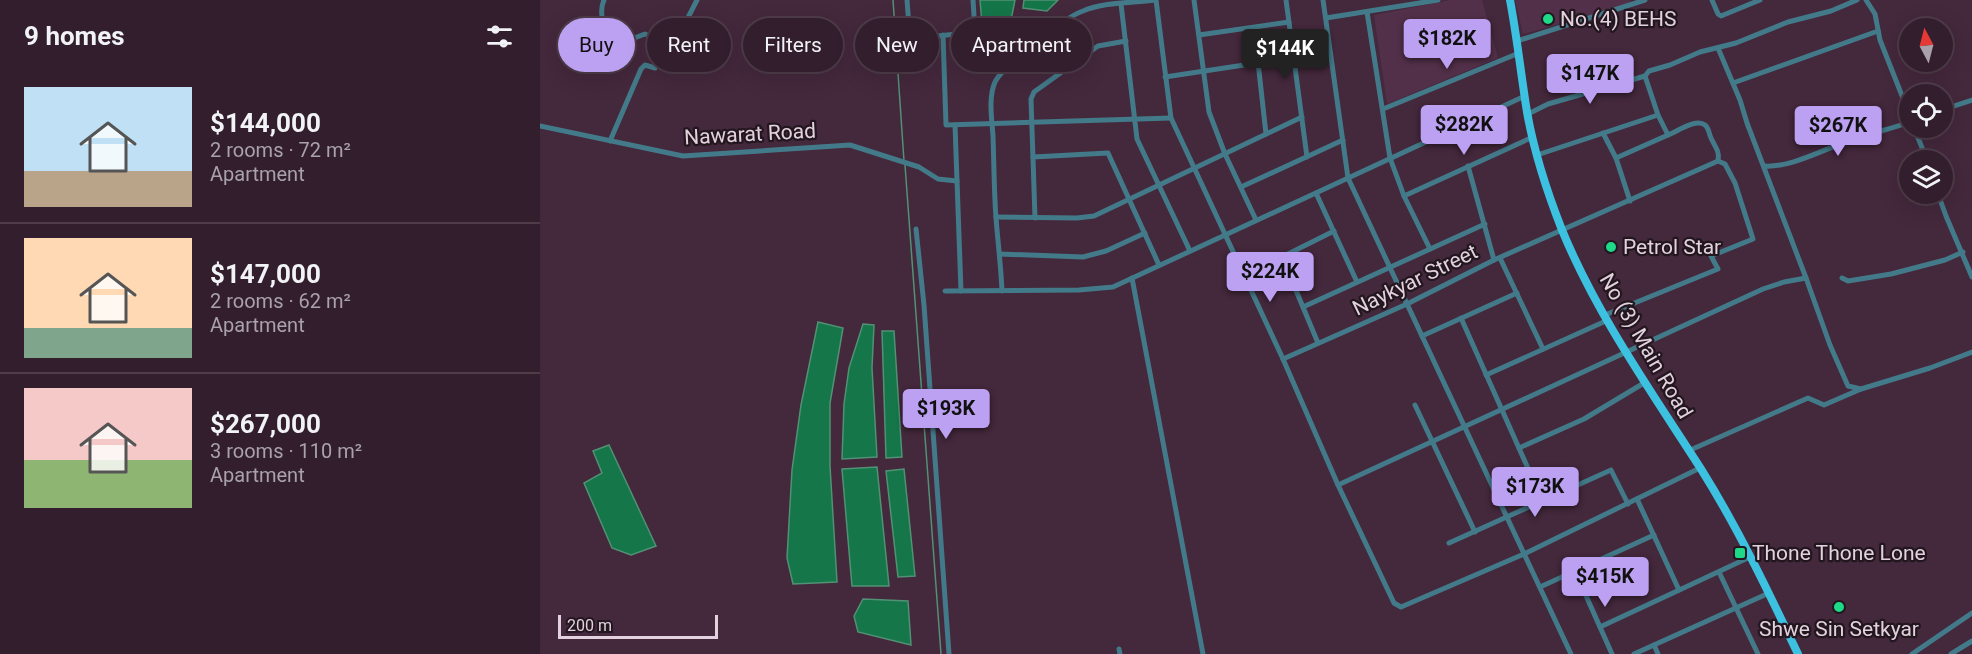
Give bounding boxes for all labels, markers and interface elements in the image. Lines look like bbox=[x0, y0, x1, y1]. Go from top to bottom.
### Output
place label: No.(4) BEHS bbox=[1560, 7, 1676, 31]
marker: No.(4) BEHS bbox=[1541, 12, 1555, 26]
chip: Buy bbox=[558, 18, 635, 72]
chip: Rent bbox=[647, 18, 731, 72]
chip: Filters bbox=[743, 18, 843, 72]
chip: New bbox=[855, 18, 939, 72]
chip: Apartment bbox=[951, 18, 1092, 72]
north arrow bbox=[1899, 18, 1953, 72]
map controls bbox=[1899, 18, 1953, 204]
pin: $182K bbox=[1405, 19, 1489, 70]
icon: filters bbox=[483, 20, 516, 53]
text: 9 homes bbox=[24, 21, 125, 51]
text: $182K bbox=[1418, 26, 1476, 50]
pin: $144K bbox=[1243, 29, 1327, 80]
text: $144K bbox=[1256, 36, 1314, 60]
pin: $147K bbox=[1548, 54, 1632, 105]
text: $147K bbox=[1561, 61, 1619, 85]
button: locate bbox=[1899, 84, 1953, 138]
pin: $282K bbox=[1422, 105, 1506, 156]
pin: $267K bbox=[1796, 106, 1880, 157]
text: $144,000 bbox=[210, 108, 321, 138]
icon: home bbox=[72, 111, 144, 183]
text: $282K bbox=[1435, 112, 1493, 136]
text: $267K bbox=[1809, 113, 1867, 137]
street label: Nawarat Road bbox=[683, 119, 817, 149]
text: 2 rooms · 72 m² bbox=[210, 138, 351, 162]
button: layers bbox=[1899, 150, 1953, 204]
text: Apartment bbox=[210, 162, 305, 186]
place label: Petrol Star bbox=[1623, 235, 1721, 259]
street label: Naykyar Street bbox=[1349, 239, 1481, 321]
marker: Petrol Star bbox=[1604, 240, 1618, 254]
pin: $224K bbox=[1228, 252, 1312, 303]
text: $147,000 bbox=[210, 259, 321, 289]
text: $224K bbox=[1241, 259, 1299, 283]
icon: home bbox=[72, 262, 144, 334]
street label: No (3) Main Road bbox=[1595, 269, 1697, 423]
text: 2 rooms · 62 m² bbox=[210, 289, 351, 313]
text: Apartment bbox=[210, 313, 305, 337]
pin: $193K bbox=[904, 389, 988, 440]
text: $193K bbox=[917, 396, 975, 420]
text: $267,000 bbox=[210, 409, 321, 439]
icon: home bbox=[72, 412, 144, 484]
text: 3 rooms · 110 m² bbox=[210, 439, 362, 463]
text: Apartment bbox=[210, 463, 305, 487]
pin: $173K bbox=[1493, 467, 1577, 518]
text: $173K bbox=[1506, 474, 1564, 498]
place label: Thone Thone Lone bbox=[1752, 541, 1926, 565]
marker: Thone Thone Lone bbox=[1733, 546, 1747, 560]
pin: $415K bbox=[1563, 557, 1647, 608]
text: $415K bbox=[1576, 564, 1634, 588]
marker: Shwe Sin Setkyar bbox=[1832, 600, 1846, 614]
scale bar bbox=[558, 612, 718, 640]
text: 200 m bbox=[567, 616, 612, 635]
place label: Shwe Sin Setkyar bbox=[1759, 617, 1919, 641]

